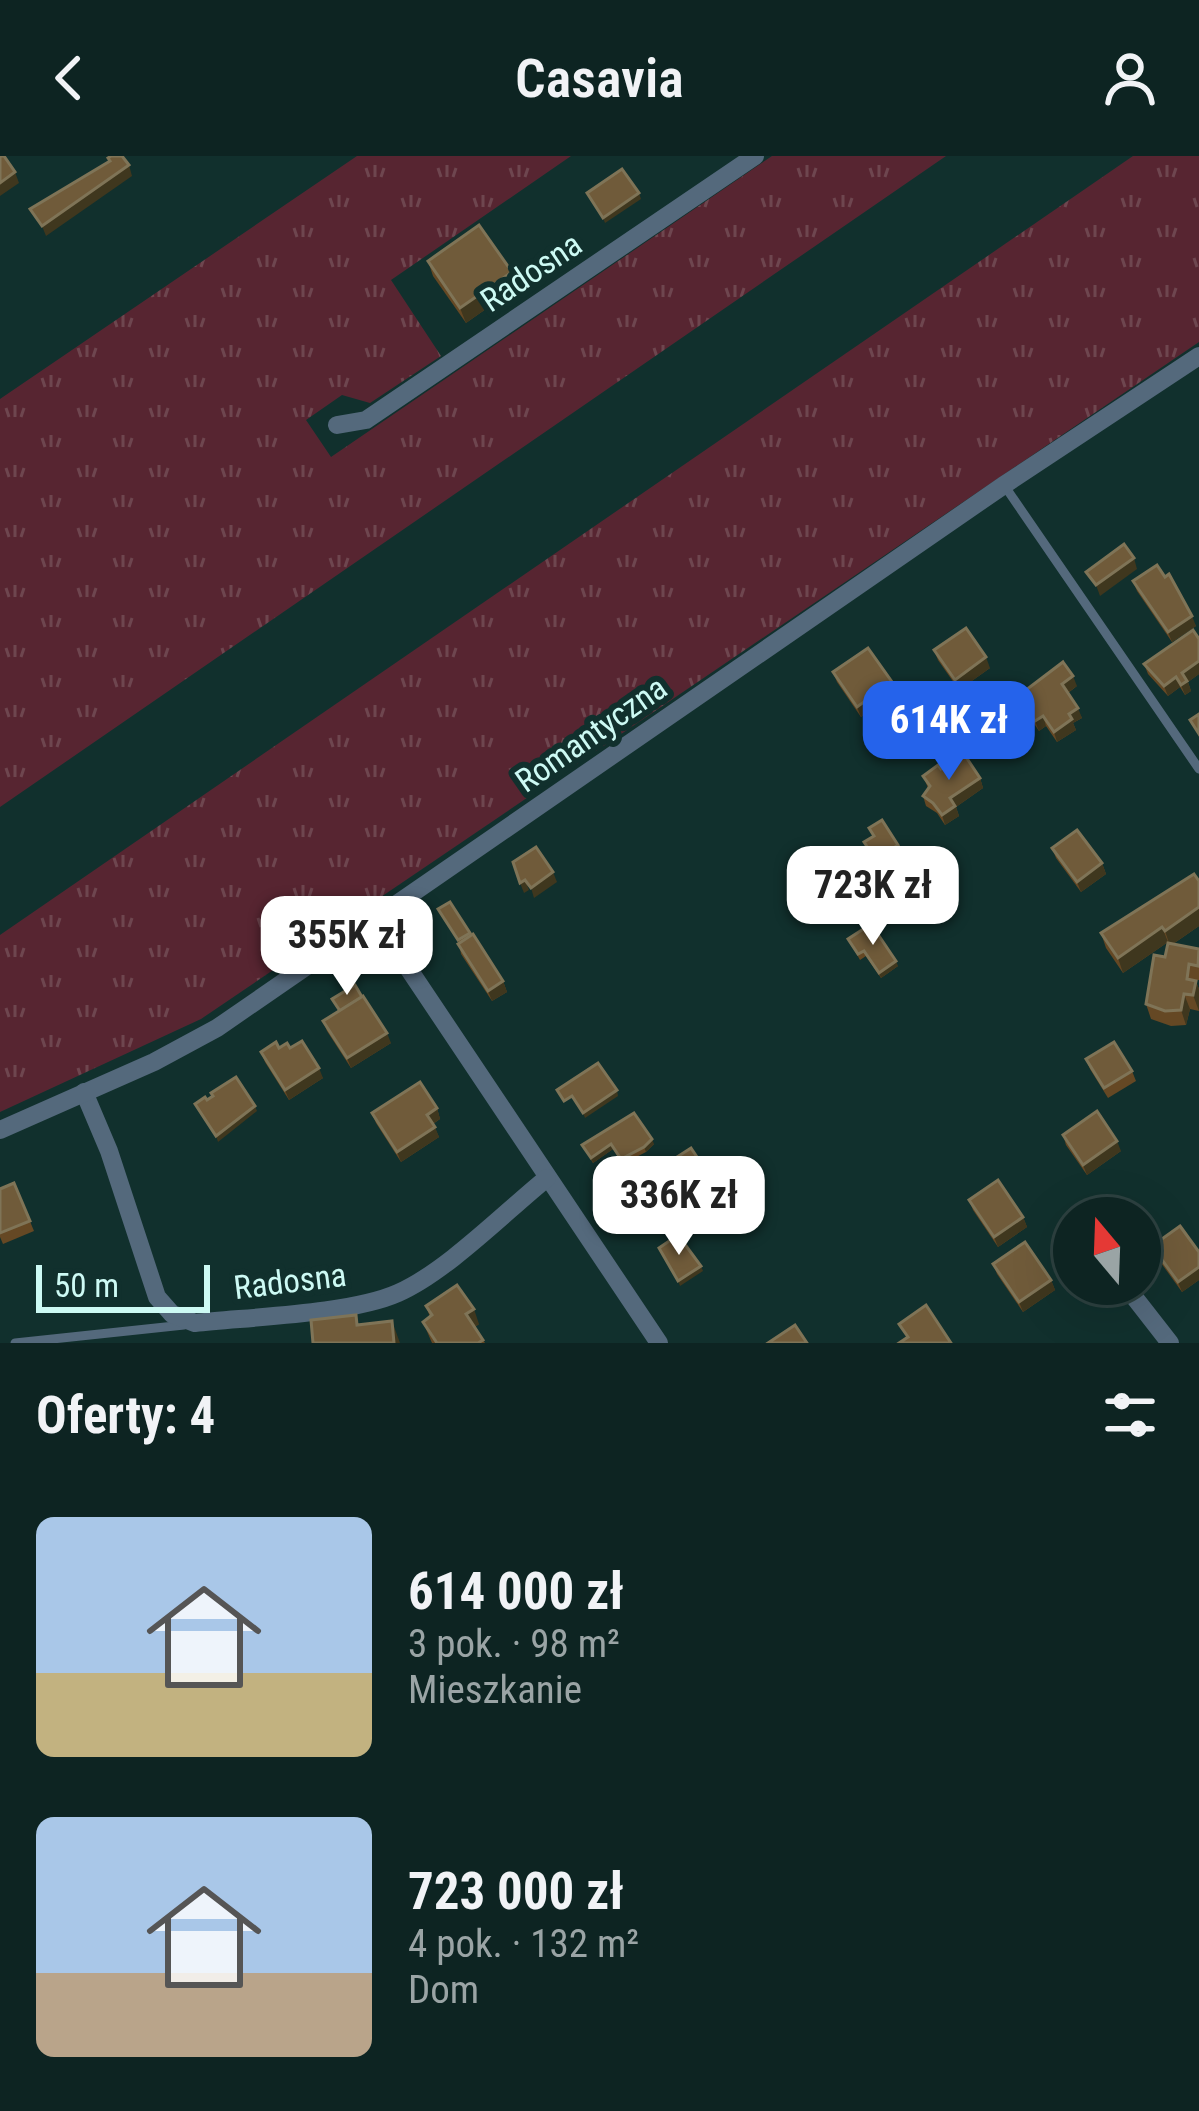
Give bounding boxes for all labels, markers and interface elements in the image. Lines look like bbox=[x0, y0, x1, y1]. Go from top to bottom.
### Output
icon: back bbox=[36, 45, 102, 111]
icon: person bbox=[1097, 45, 1163, 111]
text: Casavia bbox=[515, 47, 684, 110]
street label: Radosna bbox=[473, 224, 589, 320]
street label: Romantyczna bbox=[508, 668, 674, 800]
pin: 614K zł bbox=[838, 681, 1060, 783]
text: 614K zł bbox=[890, 697, 1008, 743]
pin: 723K zł bbox=[762, 846, 984, 948]
text: 723K zł bbox=[814, 862, 932, 908]
pin: 355K zł bbox=[236, 896, 458, 998]
text: 355K zł bbox=[288, 912, 406, 958]
pin: 336K zł bbox=[568, 1156, 790, 1258]
text: 336K zł bbox=[620, 1172, 738, 1218]
north arrow bbox=[1053, 1197, 1161, 1305]
map controls bbox=[1053, 1197, 1161, 1305]
street label: Radosna bbox=[231, 1255, 349, 1307]
scale bar bbox=[36, 1259, 210, 1312]
text: 50 m bbox=[54, 1266, 119, 1305]
icon: filters bbox=[1097, 1382, 1163, 1448]
text: Oferty: 4 bbox=[36, 1386, 215, 1445]
text: 614 000 zł bbox=[408, 1562, 624, 1621]
icon: home bbox=[132, 1565, 276, 1709]
text: 3 pok. · 98 m² bbox=[408, 1621, 620, 1667]
text: Mieszkanie bbox=[408, 1667, 582, 1713]
text: 723 000 zł bbox=[408, 1862, 624, 1921]
icon: home bbox=[132, 1865, 276, 2009]
text: 4 pok. · 132 m² bbox=[408, 1921, 639, 1967]
text: Dom bbox=[408, 1967, 479, 2013]

